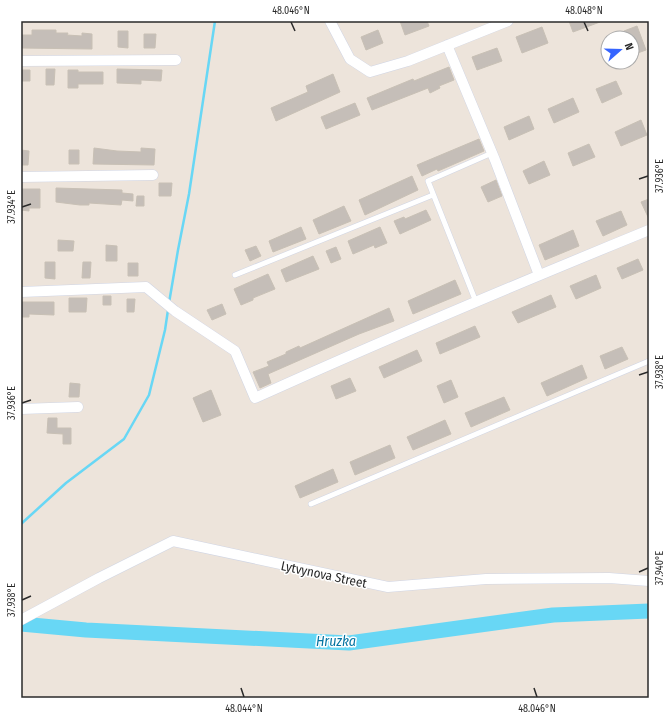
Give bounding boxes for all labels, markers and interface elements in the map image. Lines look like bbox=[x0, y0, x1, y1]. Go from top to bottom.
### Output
text: 48.046°N bbox=[272, 5, 310, 17]
text: 48.048°N bbox=[565, 5, 603, 17]
north arrow bbox=[600, 30, 640, 70]
text: N bbox=[622, 41, 636, 52]
text: 37.936°E bbox=[654, 159, 666, 193]
text: 37.934°E bbox=[6, 190, 18, 224]
text: 37.938°E bbox=[654, 355, 666, 389]
text: 37.936°E bbox=[6, 386, 18, 420]
text: 37.940°E bbox=[654, 550, 666, 585]
street label: Lytvynova Street bbox=[280, 558, 369, 591]
text: 37.938°E bbox=[6, 583, 18, 617]
water label: Hruzka bbox=[316, 633, 356, 650]
text: 48.044°N bbox=[225, 703, 263, 715]
text: 48.046°N bbox=[518, 703, 556, 715]

